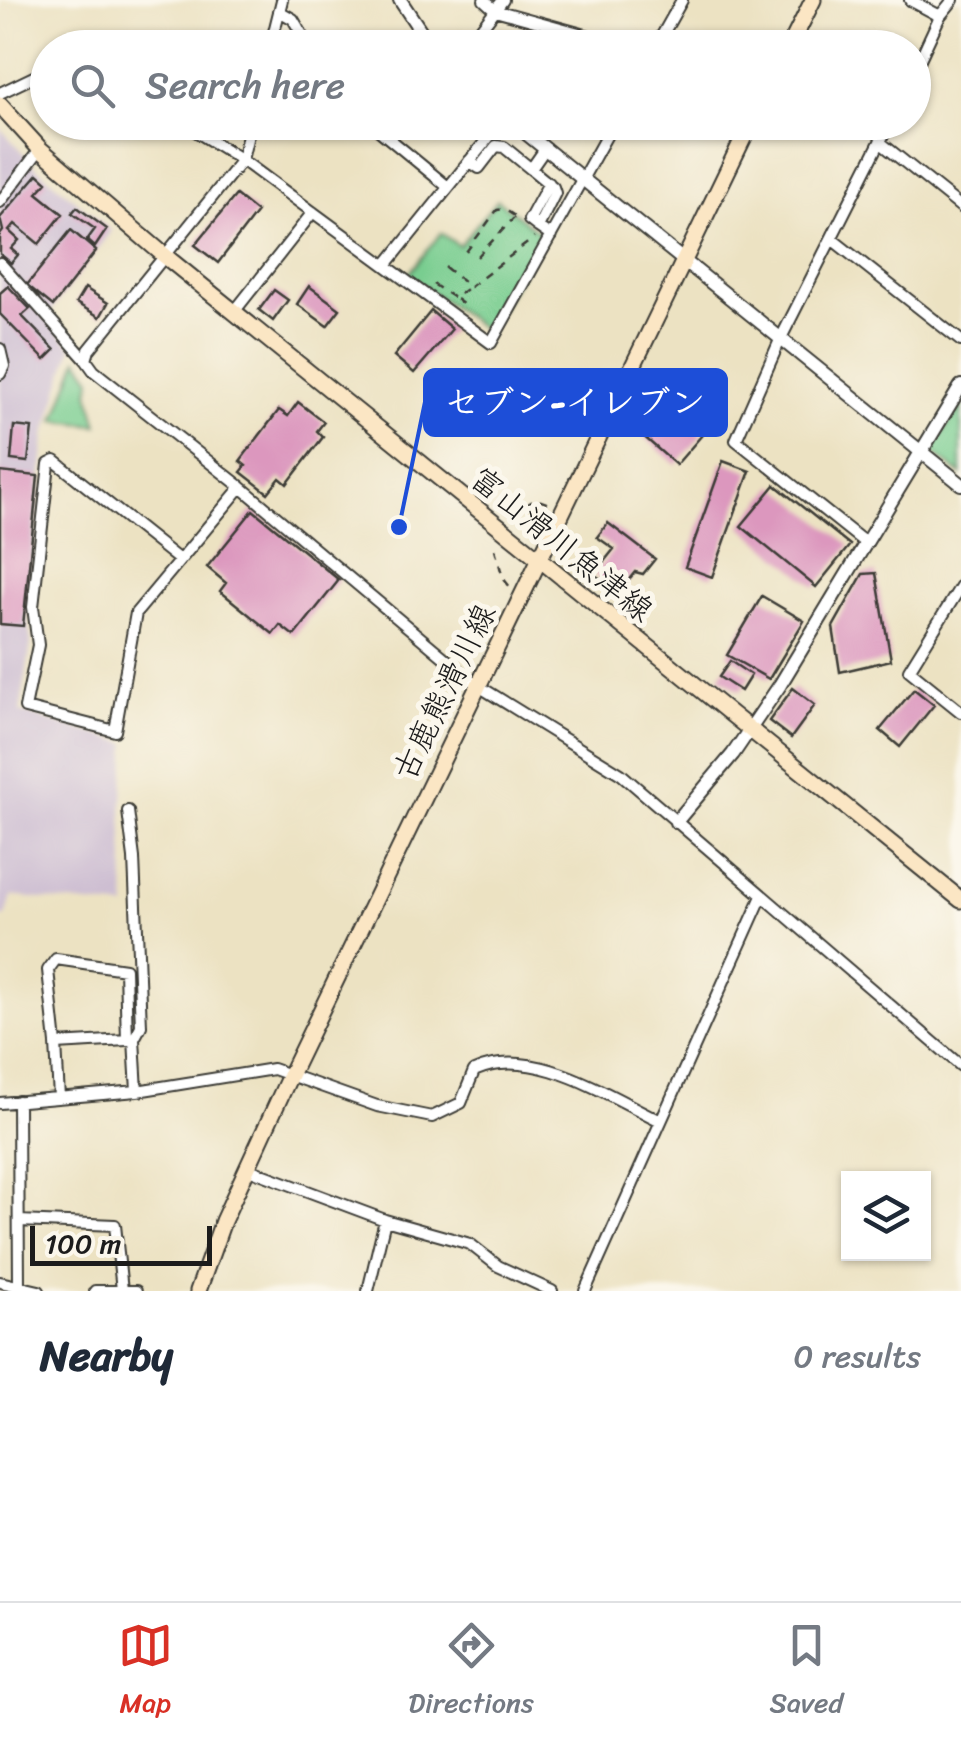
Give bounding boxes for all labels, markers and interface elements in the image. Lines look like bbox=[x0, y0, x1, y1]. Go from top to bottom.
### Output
search box bbox=[30, 30, 931, 140]
text: Search here bbox=[145, 52, 345, 119]
icon: search bbox=[65, 58, 120, 113]
callout: セブン-イレブン bbox=[425, 370, 726, 435]
text: セブン-イレブン bbox=[444, 371, 706, 433]
street label: 富山滑川魚津線 bbox=[457, 452, 667, 637]
street label: 古鹿熊滑川線 bbox=[377, 593, 512, 791]
map controls bbox=[841, 1171, 931, 1261]
button: layers bbox=[841, 1171, 931, 1261]
text: 100 m bbox=[45, 1219, 121, 1268]
scale bar bbox=[30, 1221, 212, 1266]
text: Nearby bbox=[40, 1319, 173, 1393]
text: 0 results bbox=[793, 1328, 921, 1385]
tab: Map bbox=[118, 1618, 173, 1727]
tab: Directions bbox=[408, 1618, 534, 1727]
tab: Saved bbox=[769, 1618, 843, 1727]

